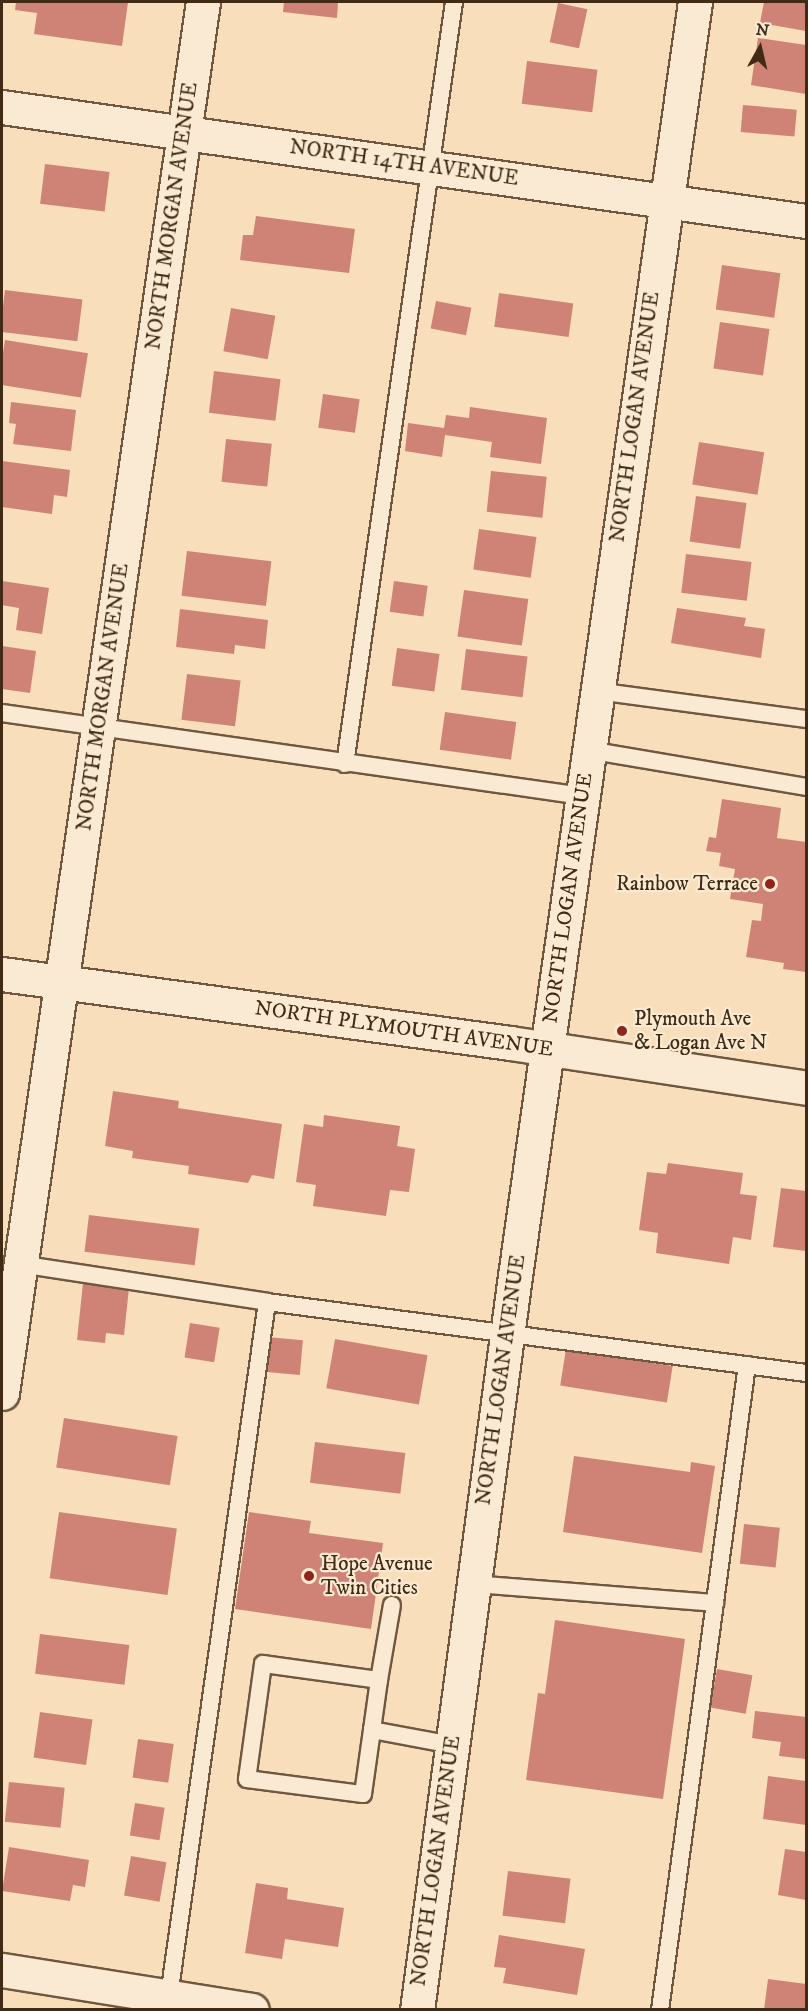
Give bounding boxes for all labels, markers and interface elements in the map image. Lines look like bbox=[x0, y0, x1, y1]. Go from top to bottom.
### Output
north arrow bbox=[730, 18, 790, 78]
text: N bbox=[755, 19, 770, 41]
street label: NORTH MORGAN AVENUE bbox=[141, 80, 203, 352]
street label: NORTH 14TH AVENUE bbox=[288, 134, 520, 192]
street label: NORTH LOGAN AVENUE bbox=[605, 290, 665, 544]
street label: NORTH MORGAN AVENUE bbox=[72, 561, 134, 833]
street label: NORTH LOGAN AVENUE bbox=[538, 771, 598, 1025]
place label: Rainbow Terrace bbox=[616, 871, 758, 897]
marker: Rainbow Terrace bbox=[763, 877, 777, 891]
street label: NORTH PLYMOUTH AVENUE bbox=[253, 996, 555, 1062]
place label: Plymouth Ave & Logan Ave N bbox=[634, 1006, 767, 1056]
marker: Plymouth Ave & Logan Ave N bbox=[615, 1024, 629, 1038]
street label: NORTH LOGAN AVENUE bbox=[471, 1253, 531, 1507]
place label: Hope Avenue Twin Cities bbox=[321, 1551, 433, 1601]
marker: Hope Avenue Twin Cities bbox=[302, 1569, 316, 1583]
street label: NORTH LOGAN AVENUE bbox=[406, 1734, 466, 1988]

